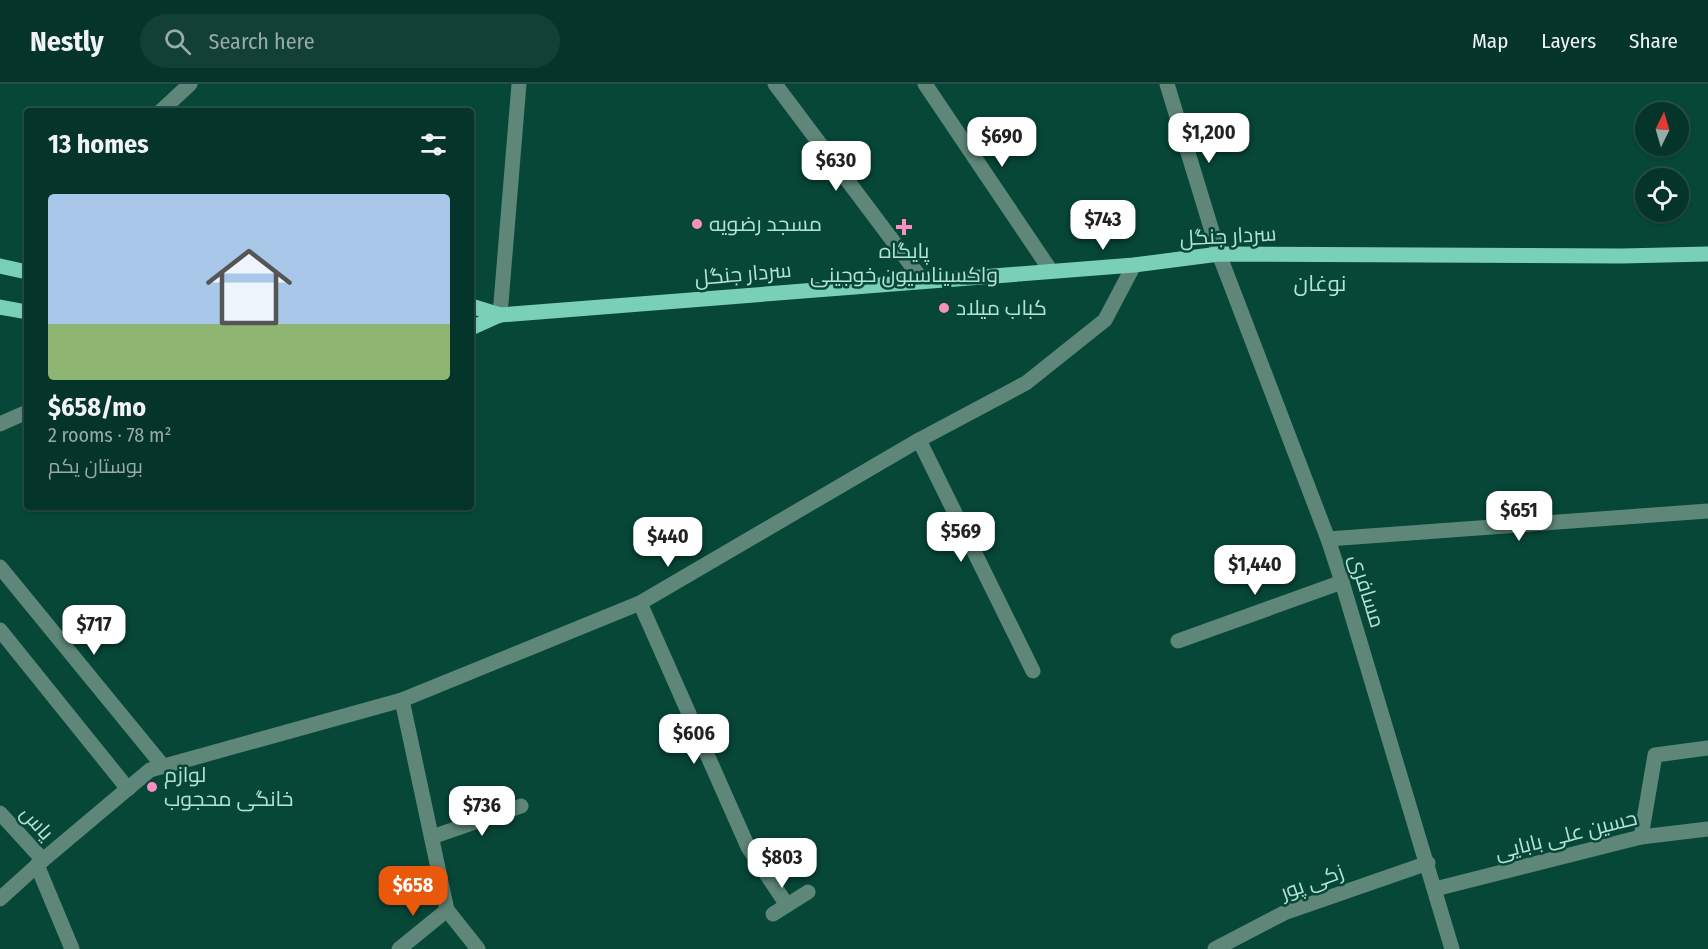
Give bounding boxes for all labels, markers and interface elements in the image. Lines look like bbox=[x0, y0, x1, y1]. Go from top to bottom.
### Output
search box bbox=[140, 14, 560, 68]
text: Nestly bbox=[30, 25, 104, 58]
icon: search bbox=[161, 25, 194, 58]
text: Search here bbox=[209, 28, 315, 55]
text: Map bbox=[1472, 28, 1508, 54]
text: Layers bbox=[1541, 28, 1596, 54]
text: Share bbox=[1629, 28, 1678, 54]
north arrow bbox=[1635, 102, 1689, 156]
map controls bbox=[1635, 102, 1689, 222]
pin: $1,200 bbox=[1160, 113, 1258, 164]
pin: $690 bbox=[966, 117, 1038, 168]
text: $1,200 bbox=[1182, 120, 1236, 144]
text: $690 bbox=[981, 124, 1023, 148]
icon: filters bbox=[417, 128, 450, 161]
text: 13 homes bbox=[48, 129, 149, 160]
pin: $630 bbox=[800, 141, 872, 192]
text: $630 bbox=[816, 148, 856, 172]
button: locate bbox=[1635, 168, 1689, 222]
pin: $743 bbox=[1067, 200, 1139, 251]
text: $743 bbox=[1084, 207, 1122, 231]
place label: مسجد رضویه bbox=[709, 211, 822, 237]
marker: مسجد رضویه bbox=[690, 217, 704, 231]
marker: پایگاه واکسیناسیون خوجینی bbox=[895, 218, 913, 236]
street label: سردار جنگل bbox=[1179, 220, 1277, 252]
icon: home bbox=[195, 233, 303, 341]
place label: پایگاه واکسیناسیون خوجینی bbox=[810, 238, 998, 288]
street label: سردار جنگل bbox=[694, 257, 792, 291]
district label: نوغان bbox=[1294, 270, 1346, 297]
place label: کباب میلاد bbox=[956, 295, 1047, 321]
marker: کباب میلاد bbox=[937, 301, 951, 315]
text: $658/mo bbox=[48, 392, 146, 423]
text: 2 rooms · 78 m² bbox=[48, 423, 171, 447]
text: بوستان یکم bbox=[48, 454, 143, 478]
pin: $651 bbox=[1483, 491, 1555, 542]
text: $651 bbox=[1500, 498, 1538, 522]
pin: $569 bbox=[925, 512, 997, 563]
pin: $440 bbox=[632, 517, 704, 568]
text: $569 bbox=[941, 519, 981, 543]
text: $440 bbox=[647, 524, 689, 548]
pin: $1,440 bbox=[1206, 545, 1304, 596]
street label: مسافری bbox=[1344, 551, 1390, 631]
text: $1,440 bbox=[1228, 552, 1282, 576]
pin: $717 bbox=[58, 605, 130, 656]
text: $717 bbox=[76, 612, 112, 636]
pin: $606 bbox=[658, 714, 730, 765]
text: $606 bbox=[673, 721, 715, 745]
place label: لوازم خانگی محجوب bbox=[164, 762, 293, 812]
marker: لوازم خانگی محجوب bbox=[145, 780, 159, 794]
pin: $736 bbox=[446, 786, 518, 837]
text: $736 bbox=[463, 793, 501, 817]
street label: یاس bbox=[15, 800, 59, 846]
street label: حسین علی بابایی bbox=[1492, 805, 1640, 865]
pin: $803 bbox=[746, 838, 818, 889]
text: $803 bbox=[762, 845, 802, 869]
street label: زکی پور bbox=[1276, 859, 1348, 907]
pin: $658 bbox=[377, 866, 449, 917]
text: $658 bbox=[393, 873, 433, 897]

